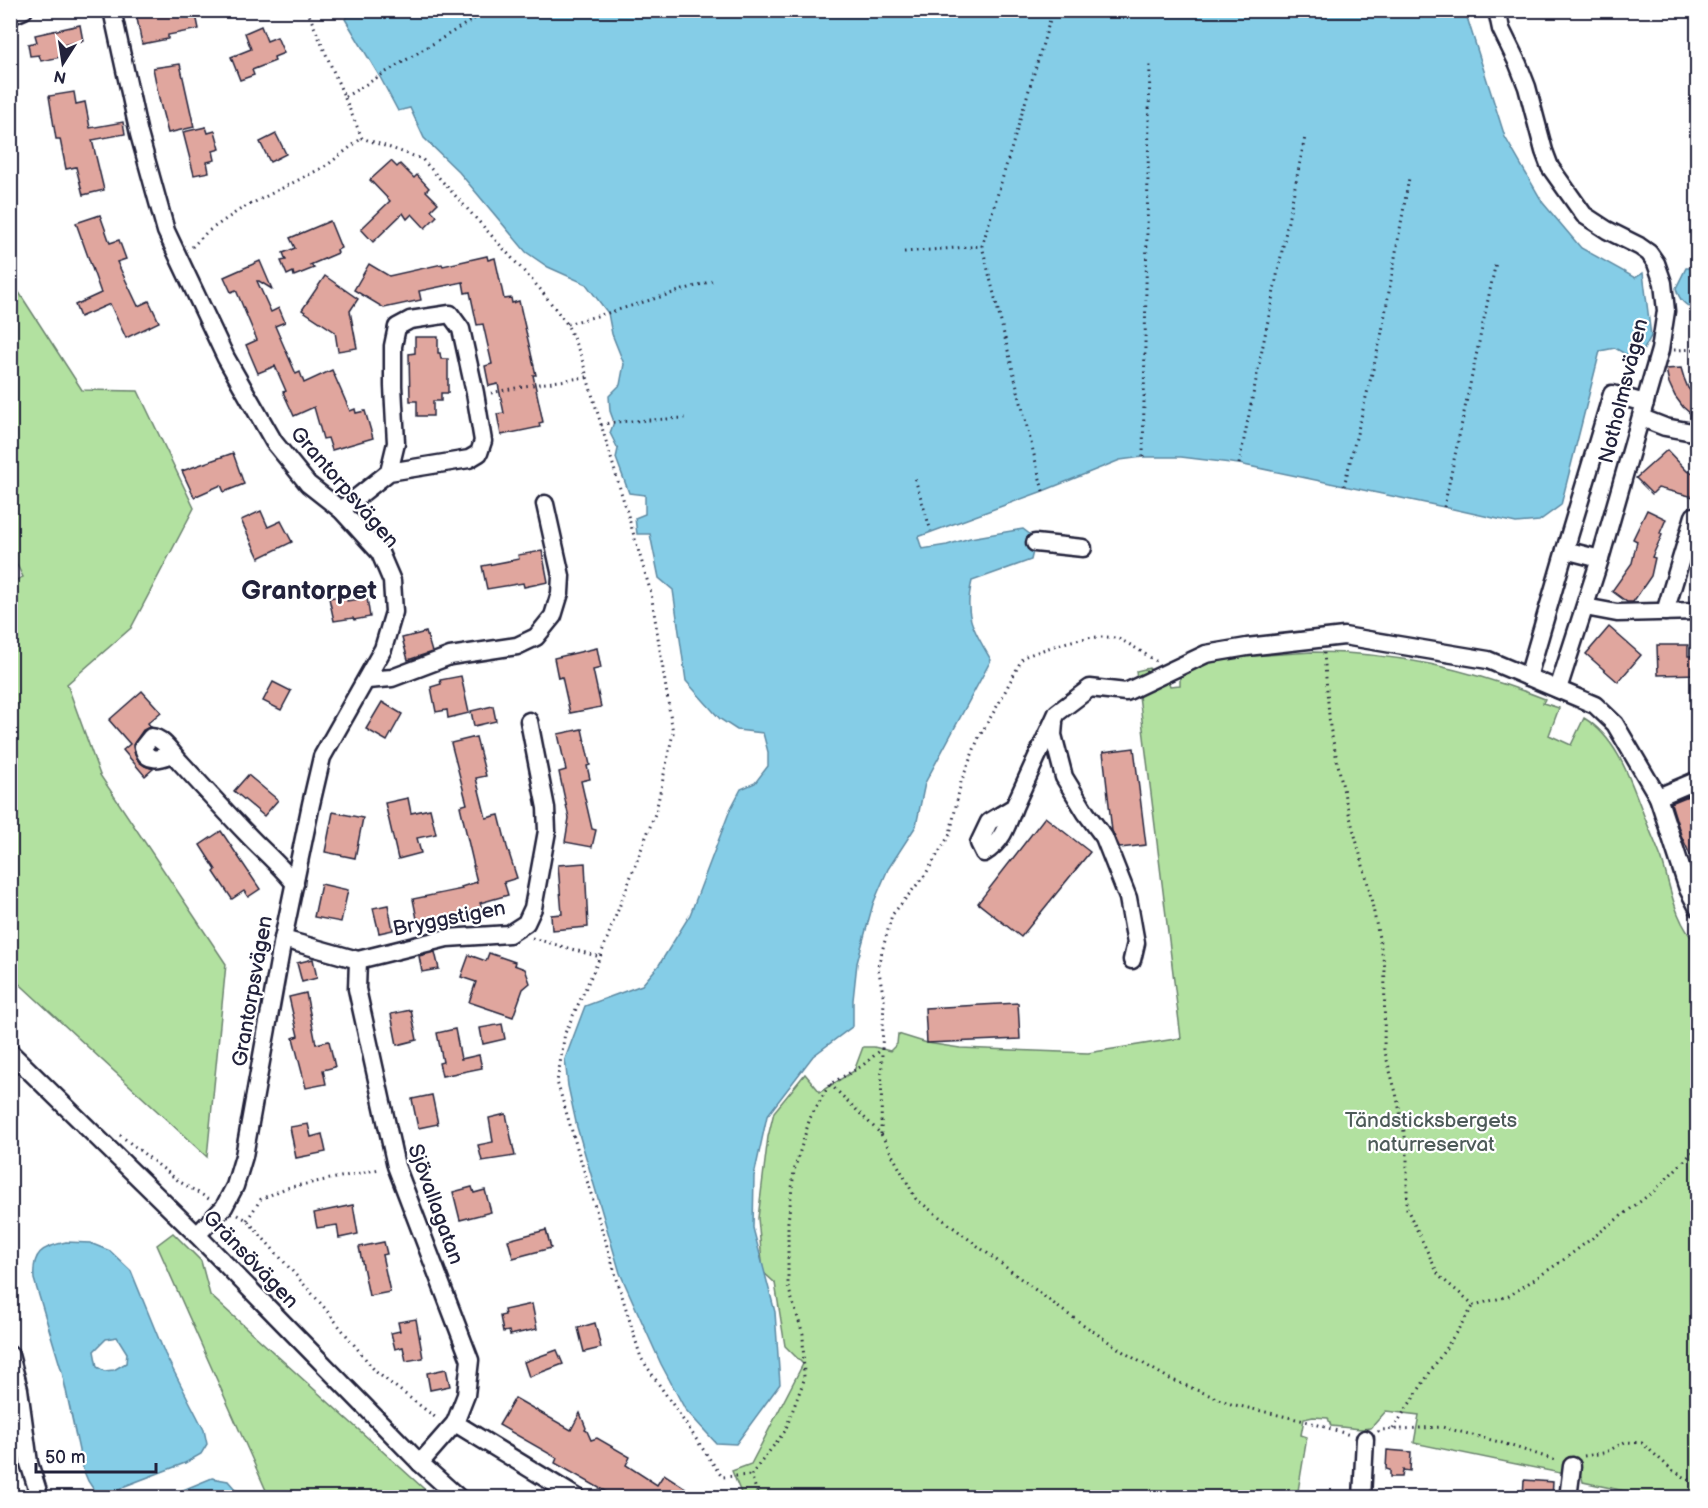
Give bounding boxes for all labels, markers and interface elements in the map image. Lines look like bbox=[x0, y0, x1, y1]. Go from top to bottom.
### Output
north arrow bbox=[33, 33, 93, 93]
text: N bbox=[52, 66, 68, 87]
street label: Notholmsvägen bbox=[1593, 316, 1654, 466]
street label: Grantorpsvägen bbox=[285, 421, 404, 553]
district label: Grantorpet bbox=[241, 575, 377, 607]
street label: Bryggstigen bbox=[391, 895, 508, 942]
street label: Grantorpsvägen bbox=[227, 914, 278, 1068]
park label: Tändsticksbergets naturreservat bbox=[1345, 1108, 1517, 1157]
street label: Sjövallagatan bbox=[402, 1141, 469, 1268]
street label: Gränsövägen bbox=[198, 1205, 304, 1314]
scale bar bbox=[36, 1436, 156, 1474]
text: 50 m bbox=[45, 1447, 86, 1468]

